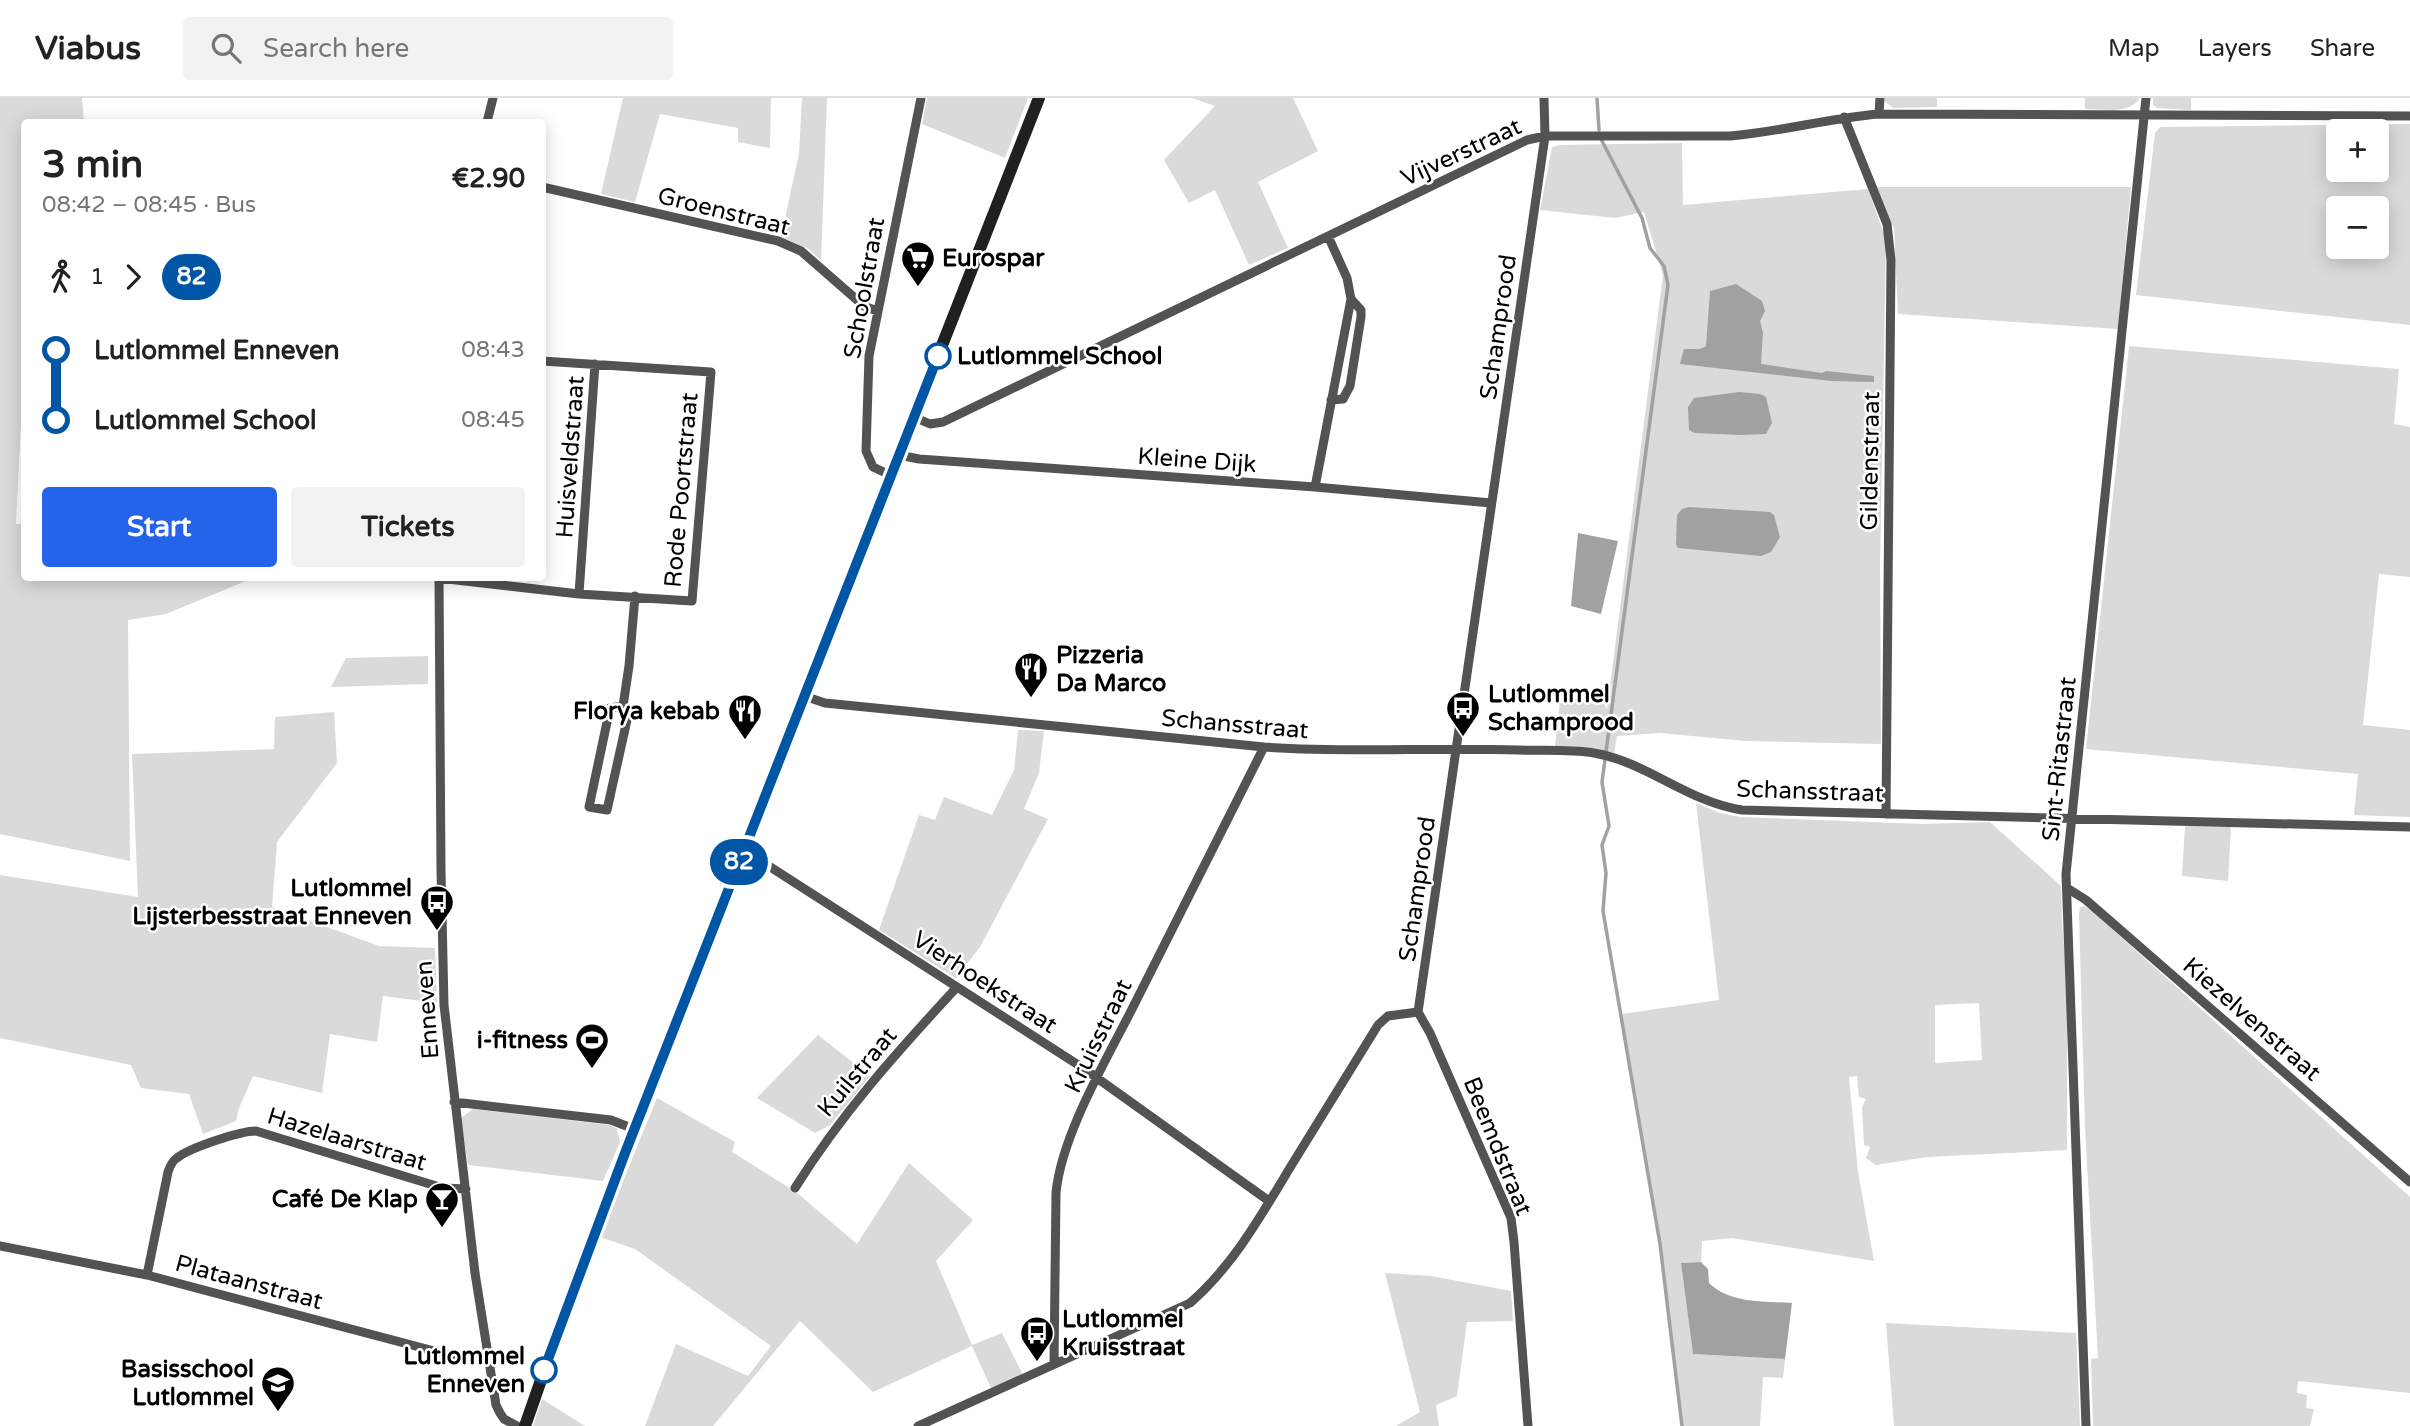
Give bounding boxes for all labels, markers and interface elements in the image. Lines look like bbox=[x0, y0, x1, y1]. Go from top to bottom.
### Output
search box bbox=[183, 17, 673, 80]
text: Viabus bbox=[35, 29, 141, 68]
icon: search bbox=[207, 29, 245, 67]
text: Search here bbox=[263, 33, 409, 64]
text: Map bbox=[2108, 34, 2160, 63]
text: Layers bbox=[2198, 34, 2272, 63]
text: Share bbox=[2310, 34, 2375, 63]
street label: Vijverstraat bbox=[1396, 112, 1526, 193]
map controls bbox=[2326, 119, 2389, 259]
button: + bbox=[2326, 119, 2389, 182]
text: 3 min bbox=[42, 142, 143, 188]
text: €2.90 bbox=[452, 163, 525, 194]
street label: Groenstraat bbox=[655, 181, 793, 242]
text: 08:42 – 08:45 · Bus bbox=[42, 191, 256, 219]
button: − bbox=[2326, 196, 2389, 259]
street label: Schoolstraat bbox=[838, 215, 891, 361]
supermarket icon: Eurospar bbox=[899, 239, 937, 288]
place label: Eurospar bbox=[942, 244, 1045, 273]
street label: Schamprood bbox=[1474, 253, 1523, 401]
icon: walk bbox=[42, 258, 80, 296]
icon: forward bbox=[114, 258, 152, 296]
text: 82 bbox=[176, 262, 207, 291]
text: 1 bbox=[90, 263, 104, 291]
text: Lutlommel Enneven bbox=[94, 335, 340, 366]
text: 08:43 bbox=[461, 336, 525, 364]
place label: Lutlommel School bbox=[957, 342, 1162, 371]
marker: Lutlommel School bbox=[925, 343, 951, 369]
street label: Huisveldstraat bbox=[550, 375, 591, 539]
street label: Rode Poortstraat bbox=[659, 391, 704, 589]
street label: Gildenstraat bbox=[1855, 391, 1886, 531]
text: Lutlommel School bbox=[94, 405, 317, 436]
text: 08:45 bbox=[461, 406, 525, 434]
street label: Kleine Dijk bbox=[1137, 442, 1257, 479]
button: Start bbox=[42, 487, 277, 567]
button: Tickets bbox=[291, 487, 525, 567]
place label: Pizzeria Da Marco bbox=[1056, 641, 1166, 698]
restaurant icon: Pizzeria Da Marco bbox=[1012, 650, 1050, 699]
street label: Sint-Ritastraat bbox=[2036, 675, 2083, 843]
place label: Lutlommel Schamprood bbox=[1488, 680, 1634, 737]
bus stop icon: Lutlommel Schamprood bbox=[1444, 689, 1482, 738]
restaurant icon: Florya kebab bbox=[726, 692, 764, 741]
place label: Florya kebab bbox=[573, 697, 720, 726]
street label: Schansstraat bbox=[1160, 704, 1310, 745]
street label: Schansstraat bbox=[1736, 774, 1884, 809]
street label: Schamprood bbox=[1393, 815, 1442, 963]
line badge: 82 bbox=[708, 839, 770, 885]
text: 82 bbox=[724, 847, 754, 876]
place label: Lutlommel Lijsterbesstraat Enneven bbox=[132, 874, 412, 931]
bus stop icon: Lutlommel Lijsterbesstraat Enneven bbox=[418, 883, 456, 932]
street label: Vierhoekstraat bbox=[907, 925, 1062, 1040]
street label: Kiezelvenstraat bbox=[2177, 952, 2327, 1087]
street label: Enneven bbox=[410, 960, 445, 1060]
street label: Kruisstraat bbox=[1058, 975, 1138, 1098]
sports icon: i-fitness bbox=[573, 1021, 611, 1070]
street label: Kuilstraat bbox=[811, 1022, 903, 1123]
place label: i-fitness bbox=[477, 1026, 568, 1055]
street label: Beemdstraat bbox=[1457, 1073, 1538, 1220]
street label: Hazelaarstraat bbox=[264, 1102, 430, 1177]
bar icon: Café De Klap bbox=[423, 1180, 461, 1229]
place label: Café De Klap bbox=[272, 1185, 418, 1214]
street label: Plataanstraat bbox=[172, 1249, 326, 1316]
place label: Lutlommel Kruisstraat bbox=[1062, 1305, 1186, 1362]
bus stop icon: Lutlommel Kruisstraat bbox=[1018, 1314, 1056, 1363]
place label: Lutlommel Enneven bbox=[403, 1342, 525, 1399]
place label: Basisschool Lutlommel bbox=[121, 1355, 254, 1412]
marker: Lutlommel Enneven bbox=[531, 1357, 557, 1383]
school or university icon: Basisschool Lutlommel bbox=[259, 1364, 297, 1413]

